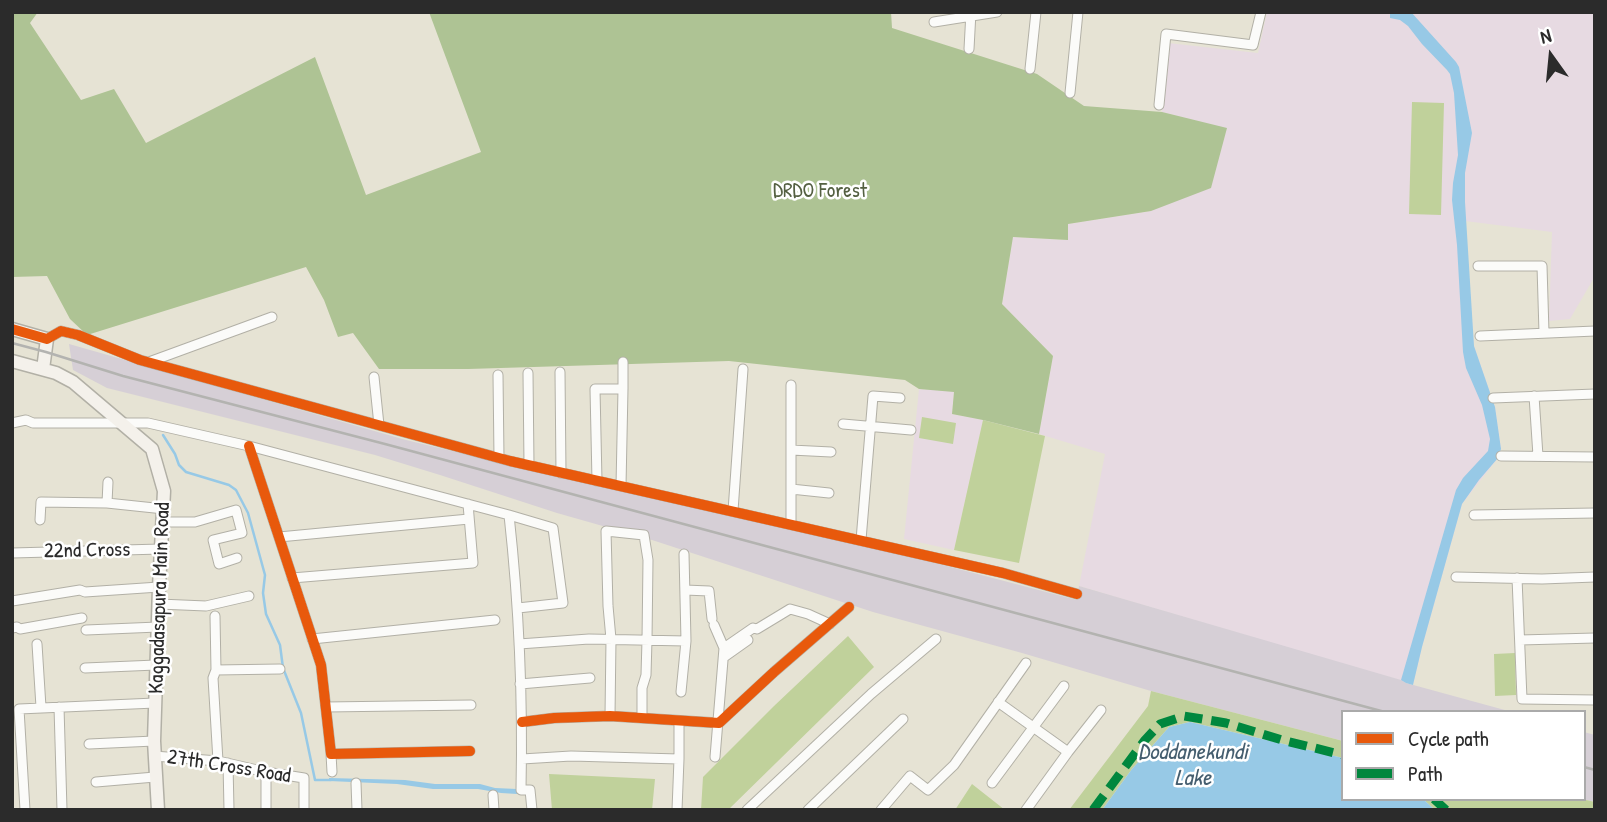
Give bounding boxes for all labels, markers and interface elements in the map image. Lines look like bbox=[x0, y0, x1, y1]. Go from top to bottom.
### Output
north arrow bbox=[1516, 21, 1586, 91]
text: N bbox=[1537, 22, 1554, 50]
park label: DRDO Forest bbox=[773, 178, 867, 204]
street label: Kaggadasapura Main Road bbox=[144, 502, 176, 694]
street label: 22nd Cross bbox=[44, 538, 130, 564]
legend bbox=[1341, 710, 1586, 801]
text: Cycle path bbox=[1408, 724, 1489, 753]
water label: Doddanekundi Lake bbox=[1138, 739, 1248, 793]
street label: 27th Cross Road bbox=[166, 745, 292, 789]
text: Path bbox=[1408, 759, 1442, 788]

